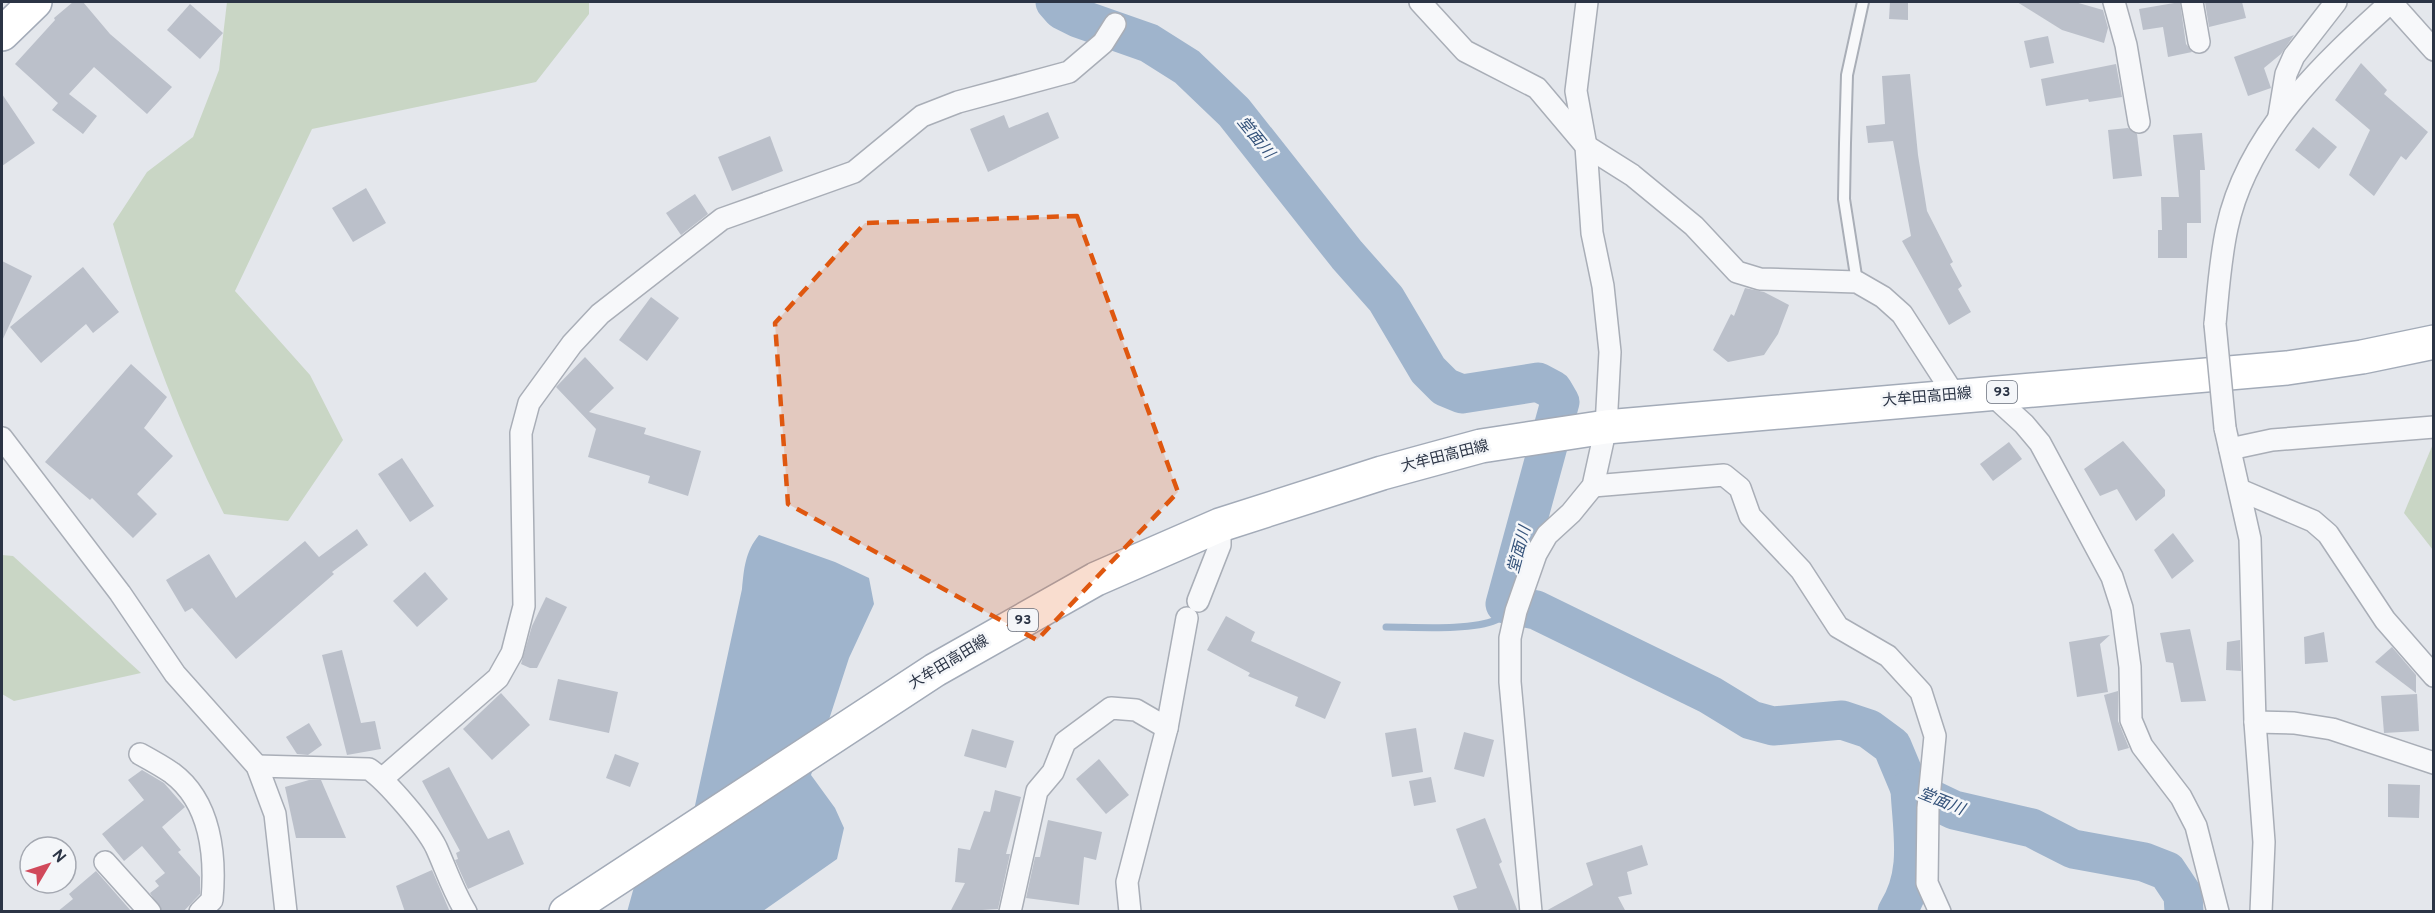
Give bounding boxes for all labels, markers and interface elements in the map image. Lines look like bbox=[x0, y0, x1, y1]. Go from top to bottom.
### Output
water label: 堂面川 bbox=[1232, 113, 1279, 164]
road number: 93 bbox=[1987, 381, 2017, 403]
street label: 大牟田高田線 bbox=[1881, 385, 1973, 411]
street label: 大牟田高田線 bbox=[1399, 437, 1491, 477]
water label: 堂面川 bbox=[1504, 522, 1536, 576]
road number: 93 bbox=[1008, 609, 1038, 631]
street label: 大牟田高田線 bbox=[906, 632, 992, 694]
water label: 堂面川 bbox=[1915, 784, 1969, 821]
north arrow bbox=[18, 835, 78, 895]
text: N bbox=[47, 846, 69, 868]

